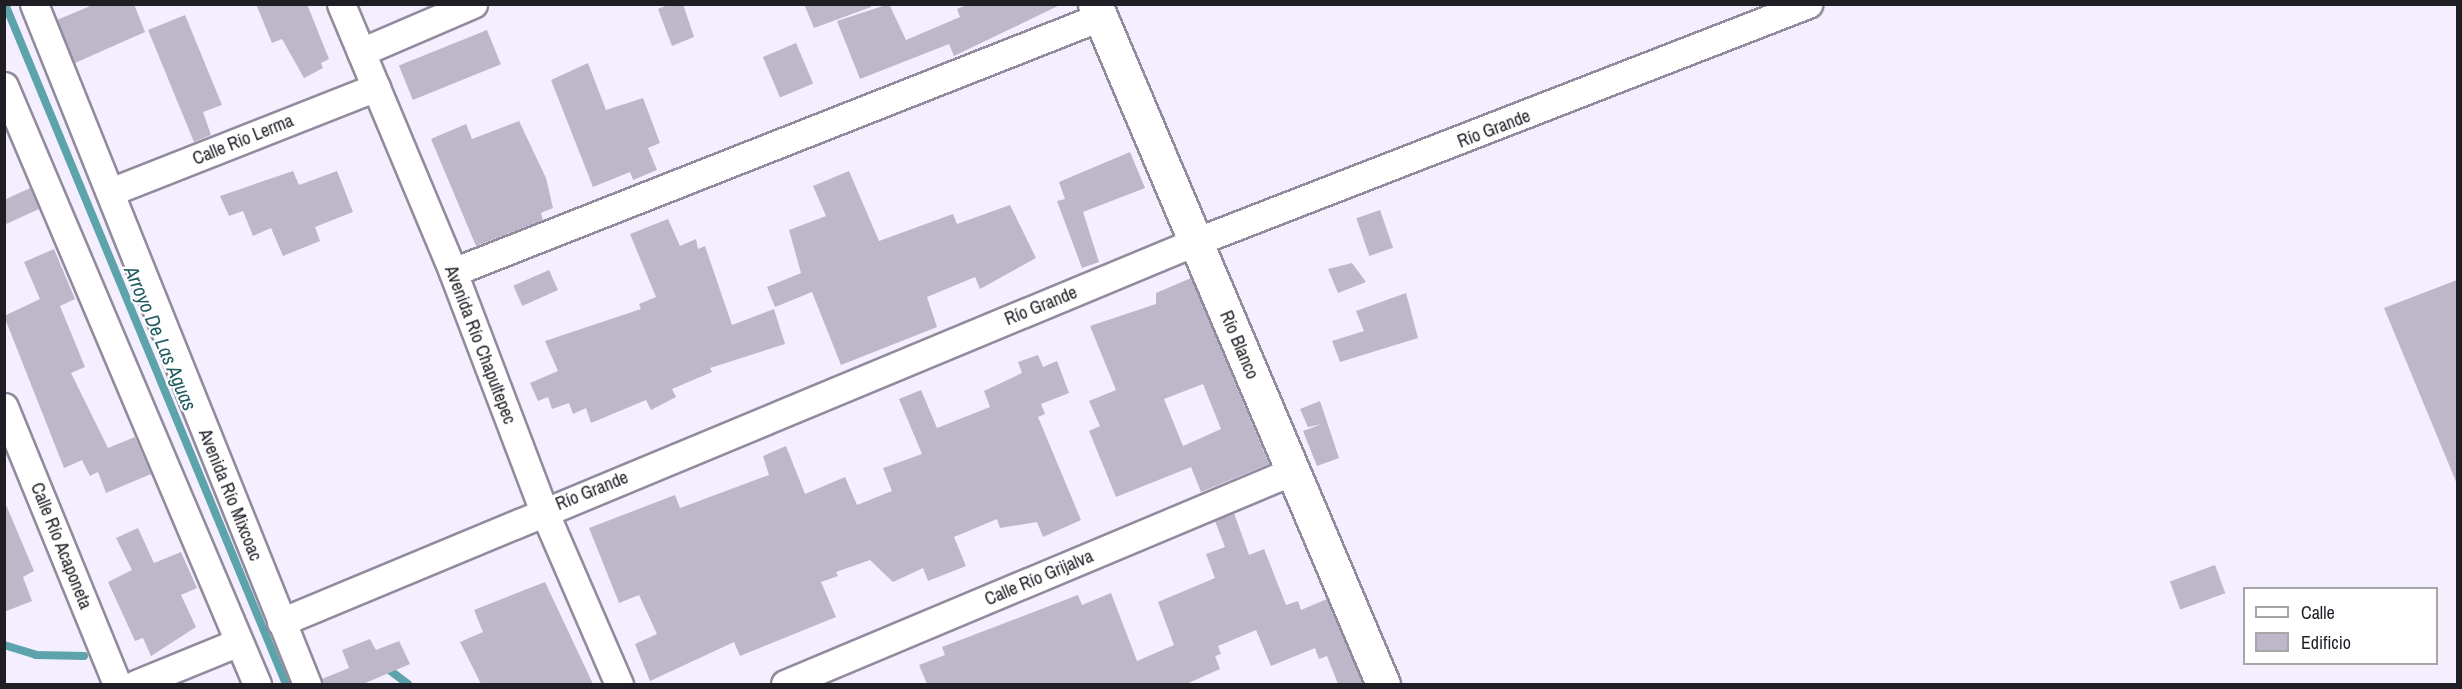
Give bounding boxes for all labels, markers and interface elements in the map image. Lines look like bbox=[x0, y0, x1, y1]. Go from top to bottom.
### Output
street label: Río Grande bbox=[1455, 105, 1533, 153]
street label: Calle Río Lerma bbox=[190, 110, 296, 170]
water label: Arroyo De Las Aguas bbox=[120, 262, 202, 414]
street label: Avenida Río Chapultepec bbox=[440, 263, 520, 427]
street label: Río Grande bbox=[1002, 282, 1080, 330]
street label: Río Blanco bbox=[1215, 308, 1263, 382]
street label: Avenida Río Mixcoac bbox=[194, 426, 266, 564]
street label: Río Grande bbox=[553, 467, 631, 515]
street label: Calle Río Acaponeta bbox=[26, 479, 96, 613]
street label: Calle Río Grijalva bbox=[982, 545, 1096, 611]
legend bbox=[2243, 587, 2438, 665]
text: Calle bbox=[2301, 600, 2335, 625]
text: Edificio bbox=[2301, 630, 2351, 655]

